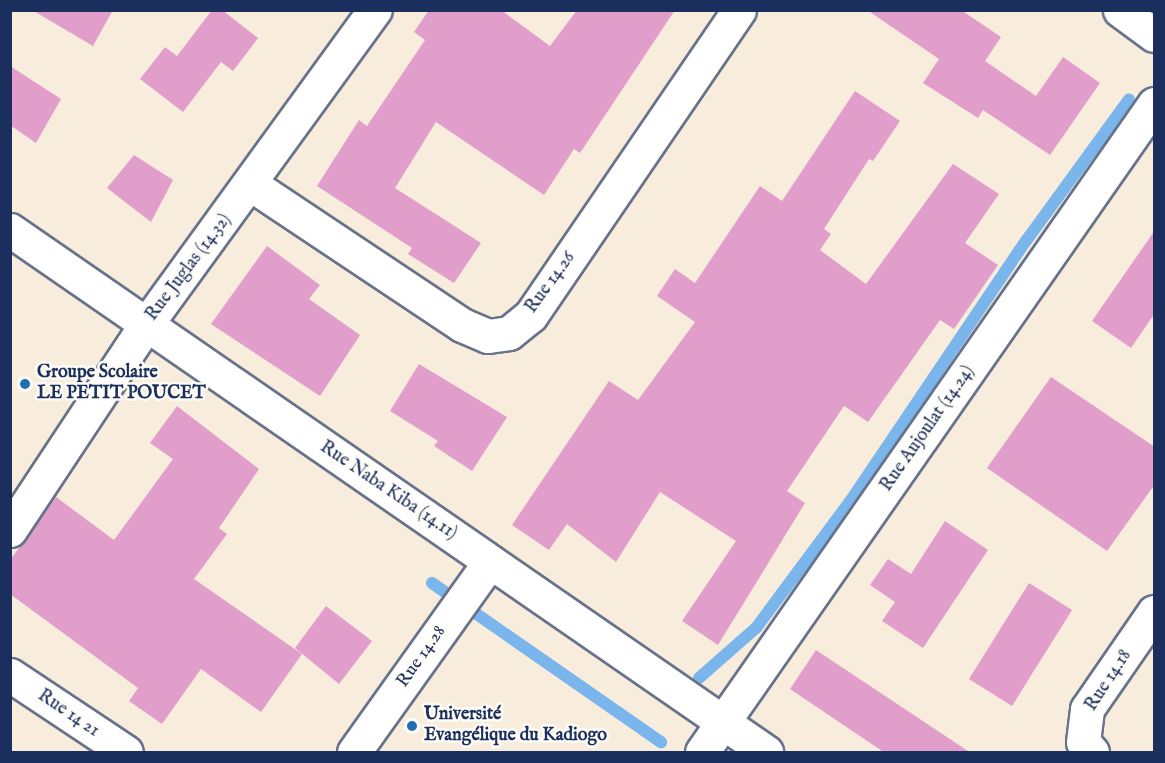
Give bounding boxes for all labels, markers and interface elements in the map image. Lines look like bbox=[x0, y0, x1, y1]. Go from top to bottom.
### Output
street label: Rue Juglas (14.32) bbox=[142, 210, 236, 326]
street label: Rue 14.26 bbox=[521, 248, 581, 318]
street label: Rue Aujoulat (14.24) bbox=[876, 362, 980, 496]
place label: Groupe Scolaire LE PETIT POUCET bbox=[37, 363, 206, 406]
marker: Groupe Scolaire LE PETIT POUCET bbox=[18, 377, 32, 391]
street label: Rue Naba Kiba (14.11) bbox=[315, 437, 461, 545]
street label: Rue 14.28 bbox=[393, 622, 451, 692]
street label: Rue 14.18 bbox=[1081, 646, 1137, 716]
street label: Rue 14 21 bbox=[33, 686, 103, 742]
place label: Université Evangélique du Kadiogo bbox=[424, 705, 607, 748]
marker: Université Evangélique du Kadiogo bbox=[405, 719, 419, 733]

